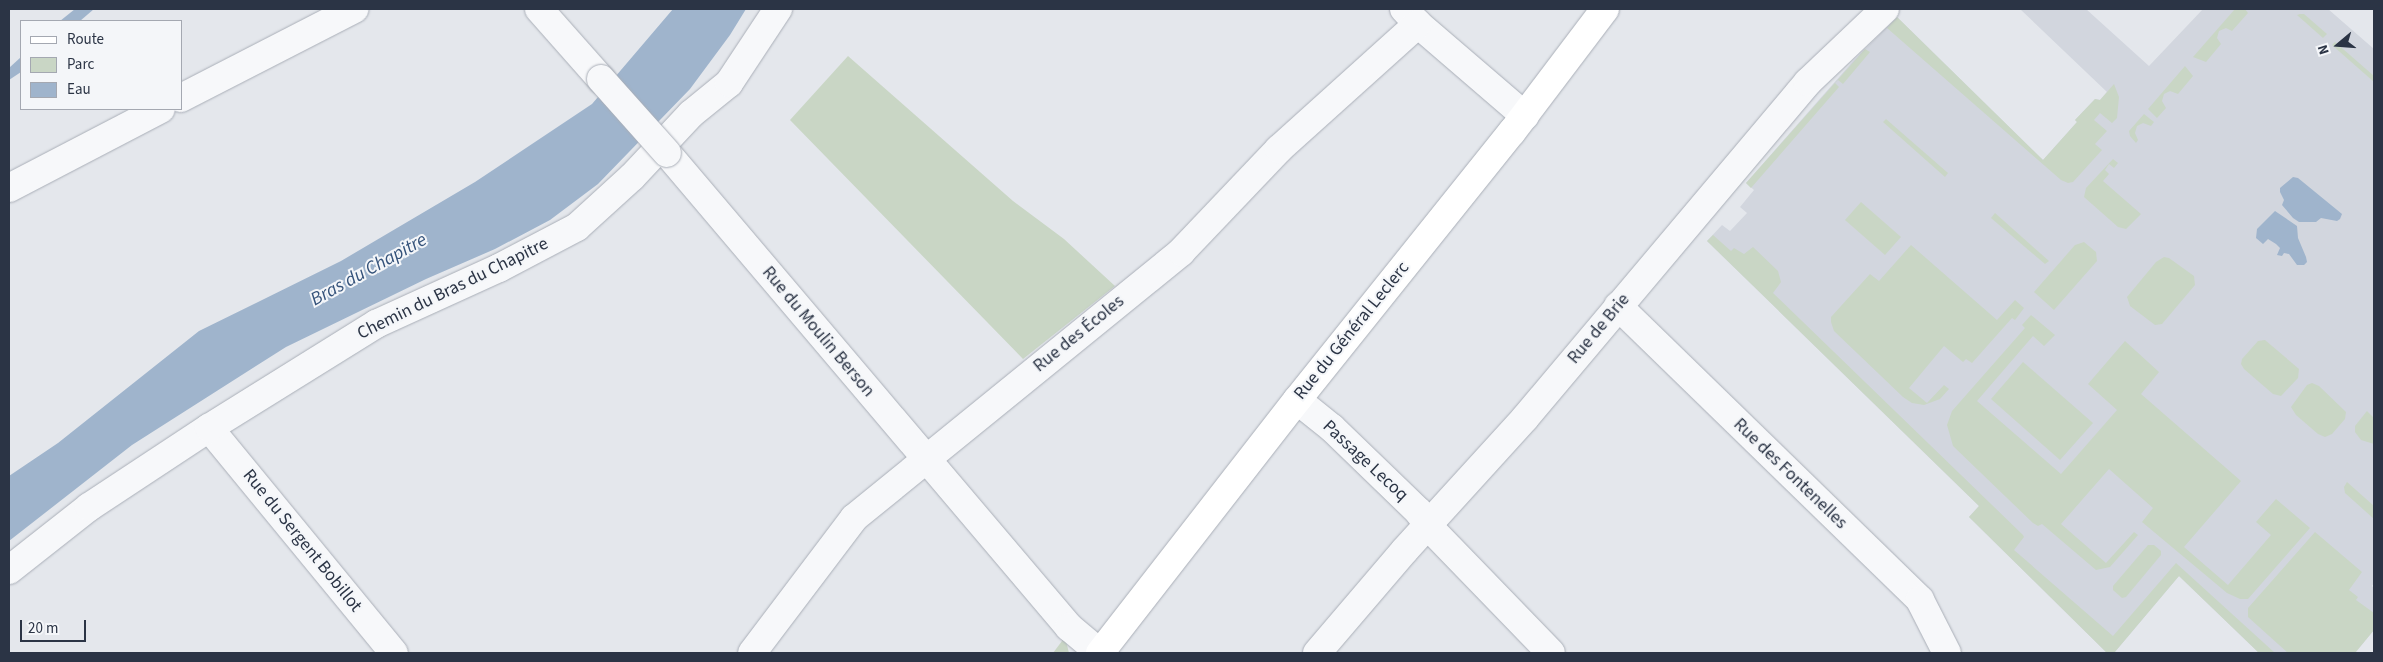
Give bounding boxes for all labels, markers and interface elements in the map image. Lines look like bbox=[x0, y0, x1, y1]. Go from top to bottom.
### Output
legend bbox=[20, 20, 182, 110]
north arrow bbox=[2313, 20, 2363, 70]
text: Route bbox=[67, 29, 104, 50]
text: N bbox=[2313, 42, 2335, 57]
text: Parc bbox=[67, 54, 94, 75]
text: Eau bbox=[67, 79, 91, 100]
water label: Bras du Chapitre bbox=[307, 229, 431, 311]
street label: Chemin du Bras du Chapitre bbox=[354, 233, 552, 345]
street label: Rue du Général Leclerc bbox=[1290, 258, 1414, 404]
street label: Rue du Moulin Berson bbox=[757, 262, 879, 402]
street label: Rue de Brie bbox=[1563, 289, 1635, 369]
street label: Rue des Écoles bbox=[1029, 291, 1129, 377]
street label: Rue des Fontenelles bbox=[1729, 414, 1851, 534]
street label: Passage Lecoq bbox=[1318, 416, 1412, 506]
street label: Rue du Sergent Bobillot bbox=[238, 465, 366, 617]
scale bar bbox=[22, 610, 89, 642]
text: 20 m bbox=[28, 618, 58, 639]

